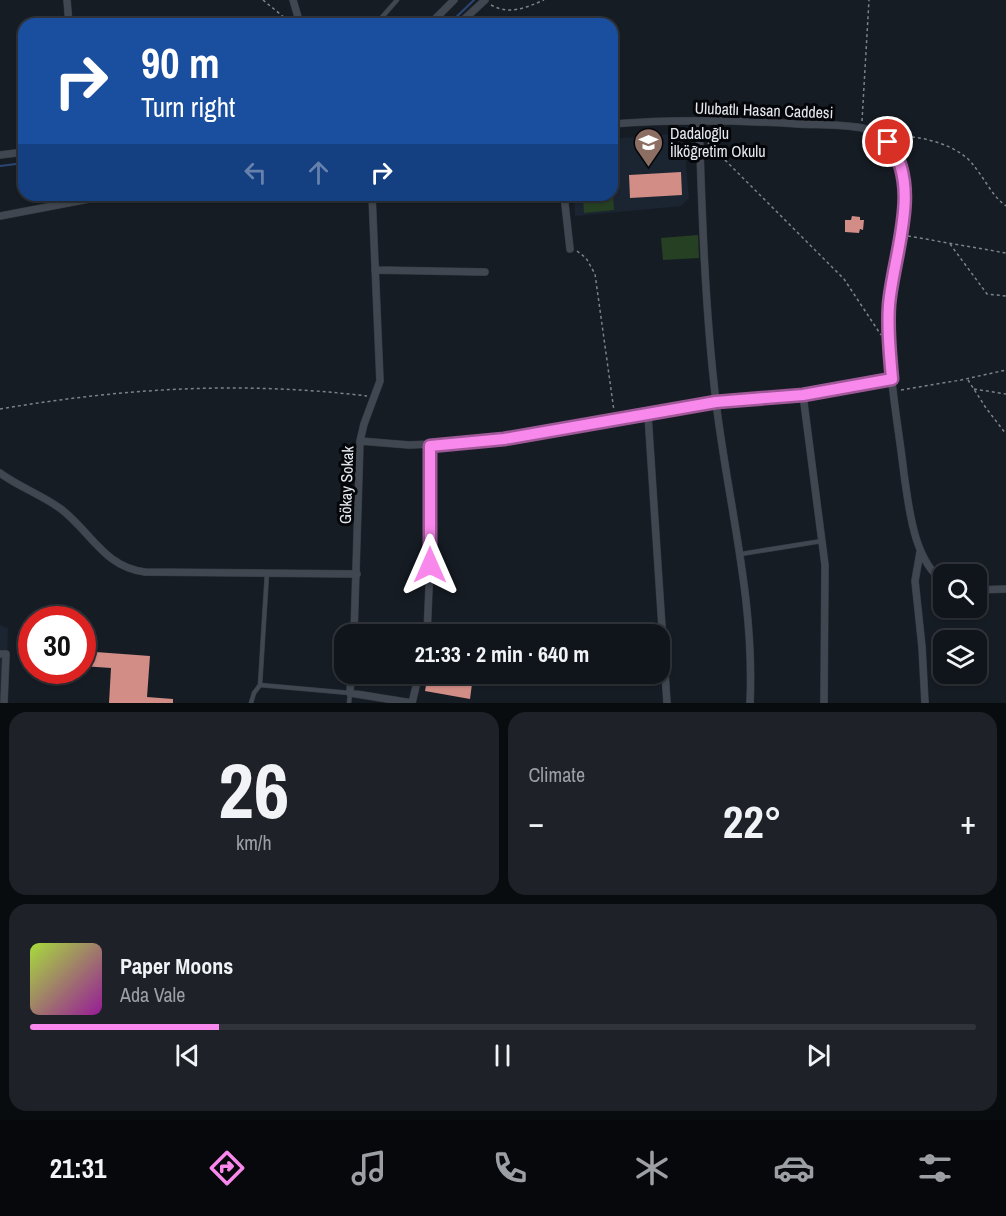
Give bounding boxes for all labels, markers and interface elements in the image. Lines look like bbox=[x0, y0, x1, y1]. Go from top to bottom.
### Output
text: 90 m bbox=[141, 35, 220, 91]
icon: right bbox=[42, 42, 120, 120]
text: Turn right bbox=[141, 89, 235, 125]
street label: Ulubatlı Hasan Caddesi bbox=[694, 97, 834, 123]
pin bbox=[862, 116, 913, 167]
place label: Dadaloğlu İlköğretim Okulu bbox=[670, 122, 766, 162]
icon: arrive bbox=[871, 125, 904, 158]
school or university icon: Dadaloğlu İlköğretim Okulu bbox=[633, 126, 665, 168]
icon: left bbox=[239, 156, 272, 189]
icon: ahead bbox=[302, 156, 335, 189]
icon: right bbox=[365, 156, 398, 189]
street label: Gökay Sokak bbox=[334, 445, 358, 524]
position arrow bbox=[398, 533, 462, 597]
map controls bbox=[933, 564, 987, 684]
button: search bbox=[933, 564, 987, 618]
speed limit sign: 30 bbox=[18, 606, 96, 684]
button: layers bbox=[933, 630, 987, 684]
text: 21:33 · 2 min · 640 m bbox=[415, 639, 589, 669]
text: 26 bbox=[218, 737, 289, 842]
text: Climate bbox=[529, 761, 585, 788]
text: 22° bbox=[723, 791, 782, 852]
text: − bbox=[529, 800, 544, 844]
text: + bbox=[960, 800, 976, 844]
text: km/h bbox=[236, 829, 272, 856]
text: Paper Moons bbox=[120, 951, 233, 981]
text: Ada Vale bbox=[120, 981, 185, 1008]
icon: previous bbox=[171, 1039, 204, 1072]
icon: pause bbox=[486, 1039, 519, 1072]
icon: next bbox=[802, 1039, 835, 1072]
icon: directions bbox=[206, 1147, 248, 1189]
icon: music bbox=[348, 1147, 390, 1189]
icon: phone bbox=[489, 1147, 531, 1189]
icon: climate bbox=[631, 1147, 673, 1189]
icon: car bbox=[773, 1147, 815, 1189]
icon: filters bbox=[914, 1147, 956, 1189]
text: 21:31 bbox=[50, 1150, 106, 1186]

